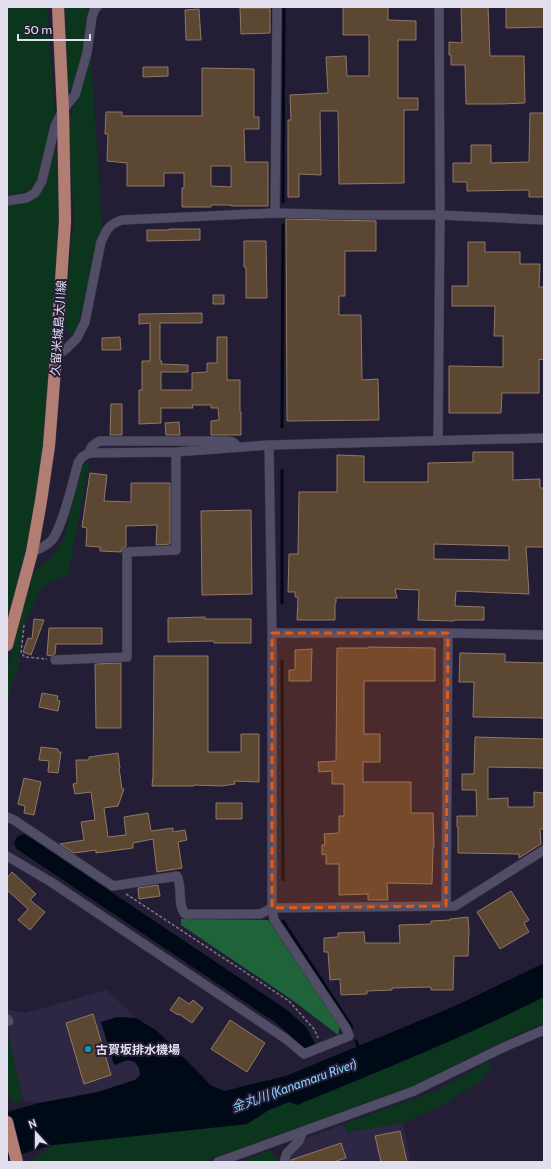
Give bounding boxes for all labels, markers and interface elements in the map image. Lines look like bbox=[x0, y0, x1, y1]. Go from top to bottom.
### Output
scale bar bbox=[18, 16, 90, 42]
text: 50 m bbox=[24, 22, 52, 37]
street label: 久留米城島大川線 bbox=[47, 280, 69, 376]
place label: 古賀坂排水機場 bbox=[96, 1042, 180, 1057]
marker: 古賀坂排水機場 bbox=[83, 1044, 93, 1054]
water label: 金丸川 (Kanamaru River) bbox=[229, 1055, 359, 1115]
north arrow bbox=[16, 1113, 56, 1153]
text: N bbox=[26, 1116, 39, 1132]

